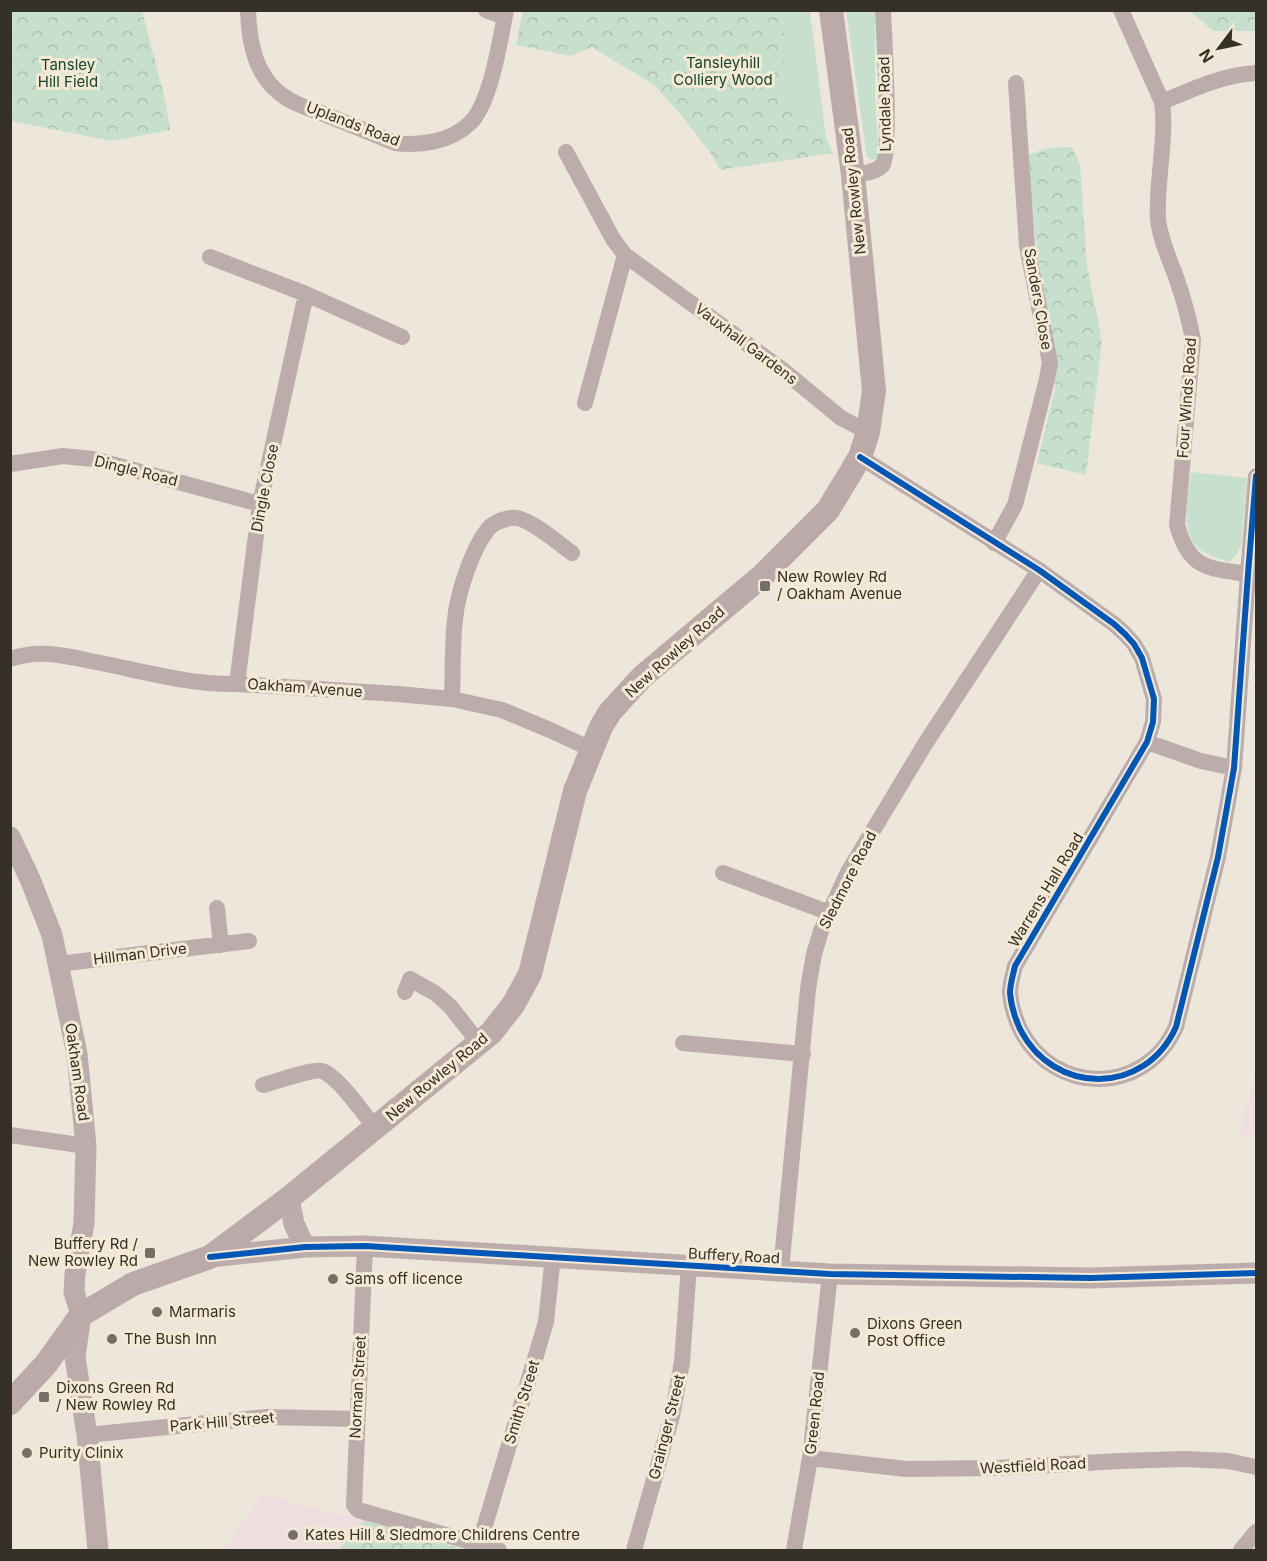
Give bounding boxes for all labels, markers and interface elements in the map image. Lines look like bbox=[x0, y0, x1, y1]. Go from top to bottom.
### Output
north arrow bbox=[1189, 18, 1249, 78]
text: N bbox=[1195, 45, 1218, 66]
park label: Tansleyhill Colliery Wood bbox=[673, 53, 773, 89]
park label: Tansley Hill Field bbox=[38, 55, 98, 91]
street label: Lyndale Road bbox=[874, 56, 895, 152]
street label: Uplands Road bbox=[304, 97, 403, 150]
street label: New Rowley Road bbox=[837, 127, 870, 256]
street label: Sanders Close bbox=[1020, 247, 1057, 351]
street label: Vauxhall Gardens bbox=[691, 299, 801, 388]
street label: Four Winds Road bbox=[1173, 337, 1200, 459]
street label: Dingle Close bbox=[247, 442, 282, 534]
street label: Dingle Road bbox=[92, 451, 180, 490]
place label: New Rowley Rd / Oakham Avenue bbox=[777, 567, 902, 603]
marker: New Rowley Rd / Oakham Avenue bbox=[758, 579, 772, 593]
street label: New Rowley Road bbox=[621, 602, 728, 701]
street label: Oakham Avenue bbox=[247, 674, 363, 701]
street label: Sledmore Road bbox=[815, 827, 881, 932]
street label: Warrens Hall Road bbox=[1004, 829, 1087, 951]
street label: Hillman Drive bbox=[92, 938, 188, 969]
street label: Oakham Road bbox=[61, 1022, 94, 1122]
street label: New Rowley Road bbox=[382, 1028, 492, 1125]
place label: Buffery Rd / New Rowley Rd bbox=[28, 1234, 139, 1270]
street label: Buffery Road bbox=[687, 1244, 781, 1267]
marker: Buffery Rd / New Rowley Rd bbox=[143, 1246, 157, 1260]
place label: Sams off licence bbox=[345, 1269, 463, 1288]
marker: Sams off licence bbox=[326, 1272, 340, 1286]
place label: Marmaris bbox=[169, 1302, 236, 1321]
marker: Marmaris bbox=[150, 1305, 164, 1319]
place label: Dixons Green Post Office bbox=[867, 1314, 962, 1350]
marker: Dixons Green Post Office bbox=[848, 1326, 862, 1340]
place label: The Bush Inn bbox=[124, 1329, 217, 1348]
marker: The Bush Inn bbox=[105, 1332, 119, 1346]
street label: Norman Street bbox=[345, 1335, 370, 1439]
street label: Smith Street bbox=[500, 1358, 543, 1446]
street label: Green Road bbox=[801, 1371, 828, 1455]
street label: Grainger Street bbox=[644, 1372, 689, 1482]
place label: Dixons Green Rd / New Rowley Rd bbox=[56, 1378, 176, 1414]
marker: Dixons Green Rd / New Rowley Rd bbox=[37, 1390, 51, 1404]
street label: Park Hill Street bbox=[169, 1407, 275, 1436]
place label: Purity Clinix bbox=[39, 1443, 124, 1462]
marker: Purity Clinix bbox=[20, 1446, 34, 1460]
street label: Westfield Road bbox=[979, 1453, 1087, 1478]
place label: Kates Hill & Sledmore Childrens Centre bbox=[305, 1525, 580, 1544]
marker: Kates Hill & Sledmore Childrens Centre bbox=[286, 1528, 300, 1542]

